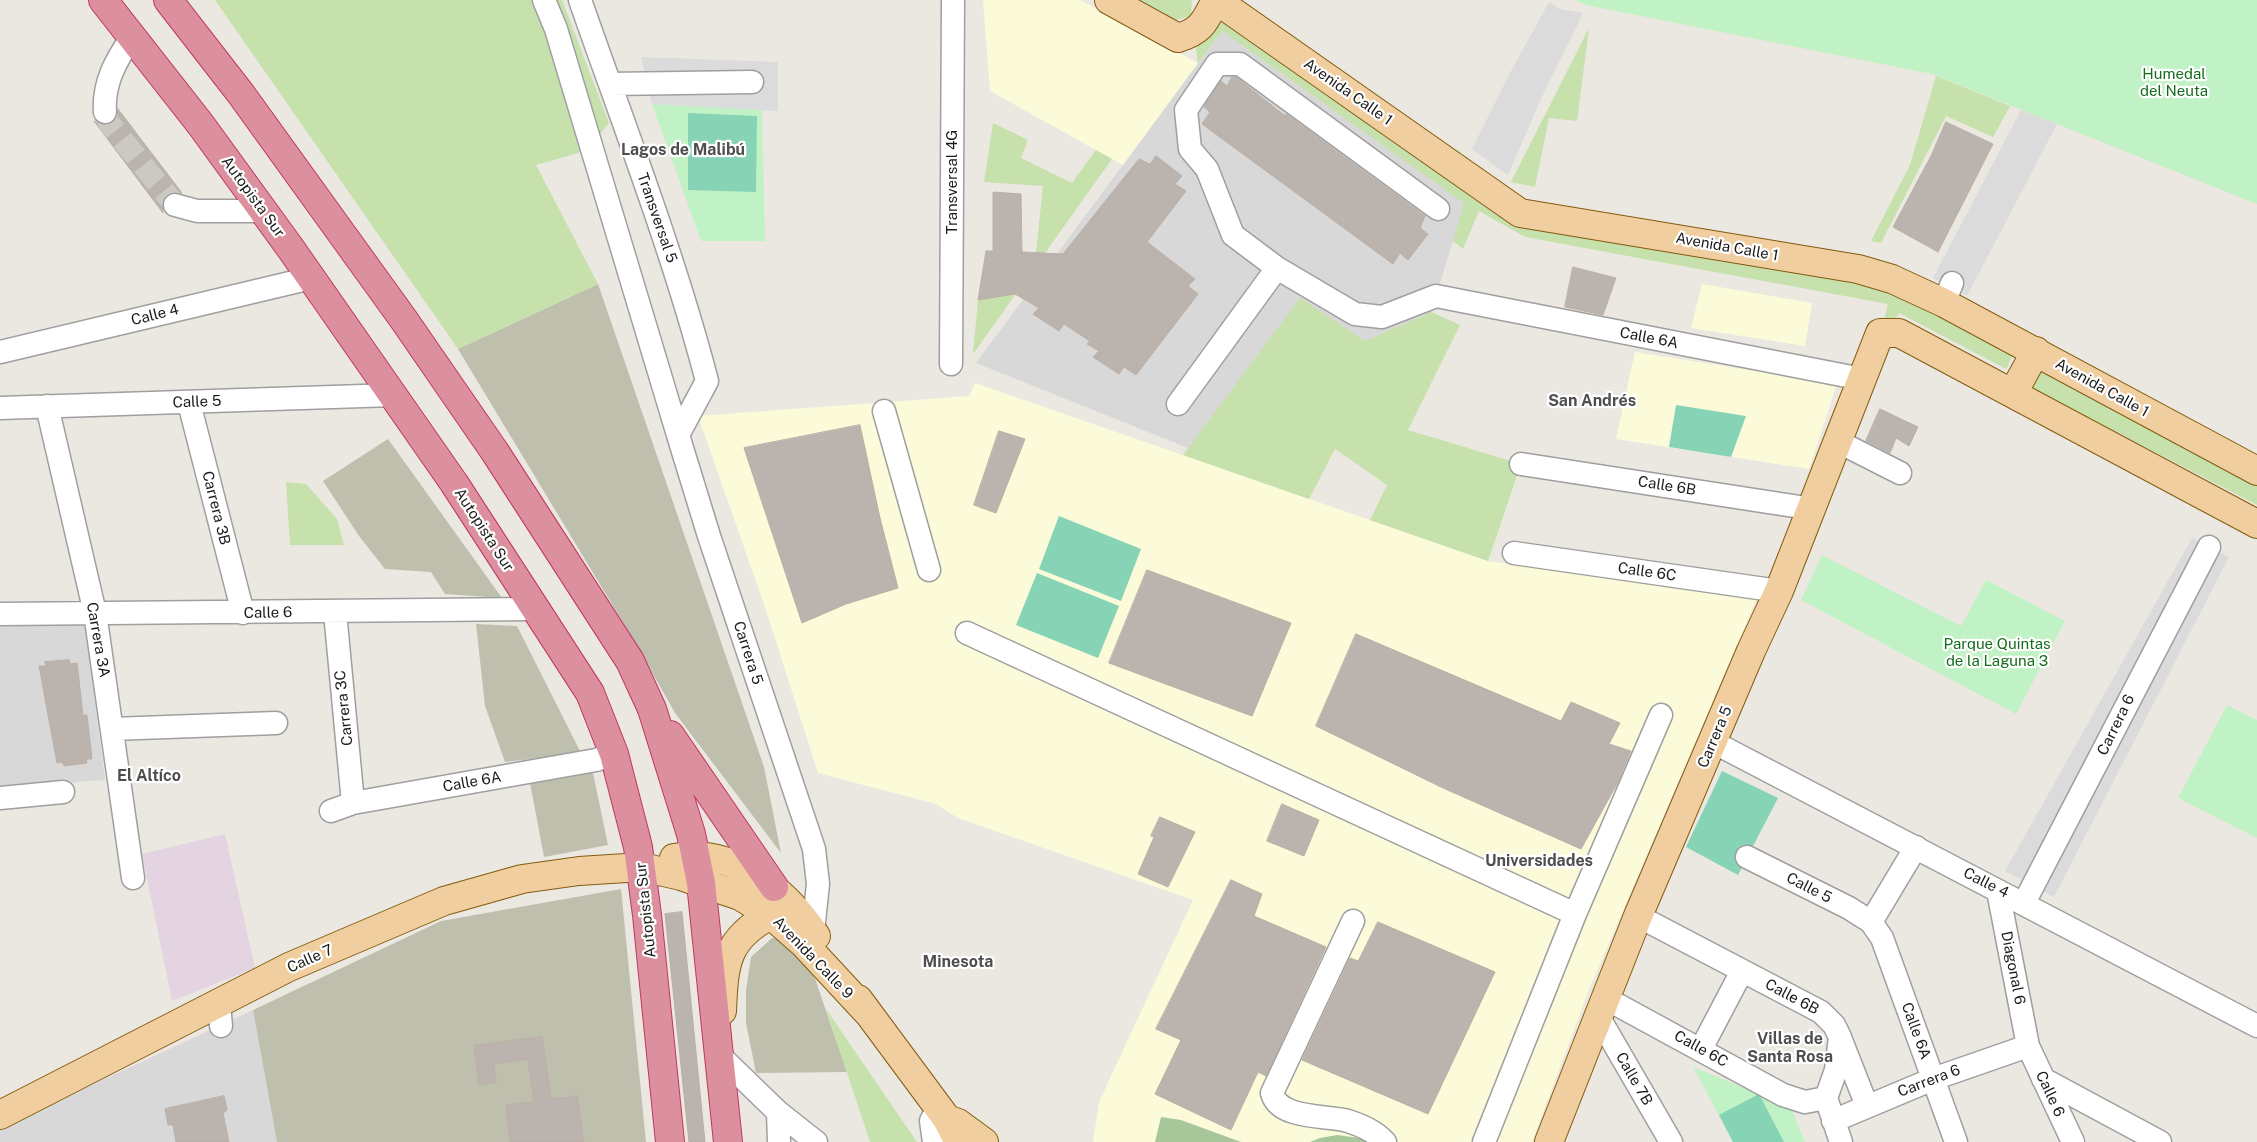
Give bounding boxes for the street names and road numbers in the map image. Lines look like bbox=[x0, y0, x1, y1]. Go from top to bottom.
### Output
street label: Avenida Calle 1 bbox=[1300, 55, 1396, 129]
street label: Transversal 4G bbox=[943, 130, 961, 234]
street label: Autopista Sur bbox=[218, 153, 288, 241]
street label: Transversal 5 bbox=[633, 171, 681, 265]
street label: Avenida Calle 1 bbox=[1674, 229, 1780, 265]
street label: Calle 4 bbox=[129, 300, 181, 330]
street label: Calle 6A bbox=[1618, 324, 1680, 352]
street label: Avenida Calle 1 bbox=[2052, 355, 2152, 421]
street label: Calle 5 bbox=[172, 392, 222, 412]
street label: Carrera 3B bbox=[198, 469, 234, 547]
street label: Calle 6B bbox=[1637, 473, 1697, 499]
street label: Autopista Sur bbox=[450, 485, 518, 575]
street label: Calle 6C bbox=[1617, 559, 1677, 585]
street label: Carrera 3A bbox=[83, 601, 113, 679]
street label: Calle 6 bbox=[244, 604, 292, 622]
street label: Carrera 5 bbox=[729, 619, 767, 687]
street label: Carrera 3C bbox=[331, 669, 357, 747]
street label: Carrera 6 bbox=[2094, 692, 2138, 758]
street label: Carrera 5 bbox=[1694, 703, 1736, 771]
street label: Calle 6A bbox=[441, 768, 503, 796]
street label: Autopista Sur bbox=[632, 861, 660, 959]
street label: Calle 4 bbox=[1960, 864, 2012, 902]
street label: Calle 5 bbox=[1783, 869, 1835, 907]
street label: Avenida Calle 9 bbox=[769, 913, 857, 1003]
street label: Diagonal 6 bbox=[1997, 930, 2029, 1006]
street label: Calle 7 bbox=[284, 941, 336, 977]
street label: Calle 6B bbox=[1762, 975, 1822, 1019]
street label: Calle 6A bbox=[1897, 1000, 1935, 1062]
street label: Calle 6C bbox=[1671, 1027, 1731, 1071]
street label: Calle 7B bbox=[1612, 1049, 1656, 1109]
street label: Carrera 6 bbox=[1895, 1061, 1963, 1101]
street label: Calle 6 bbox=[2032, 1068, 2068, 1120]

